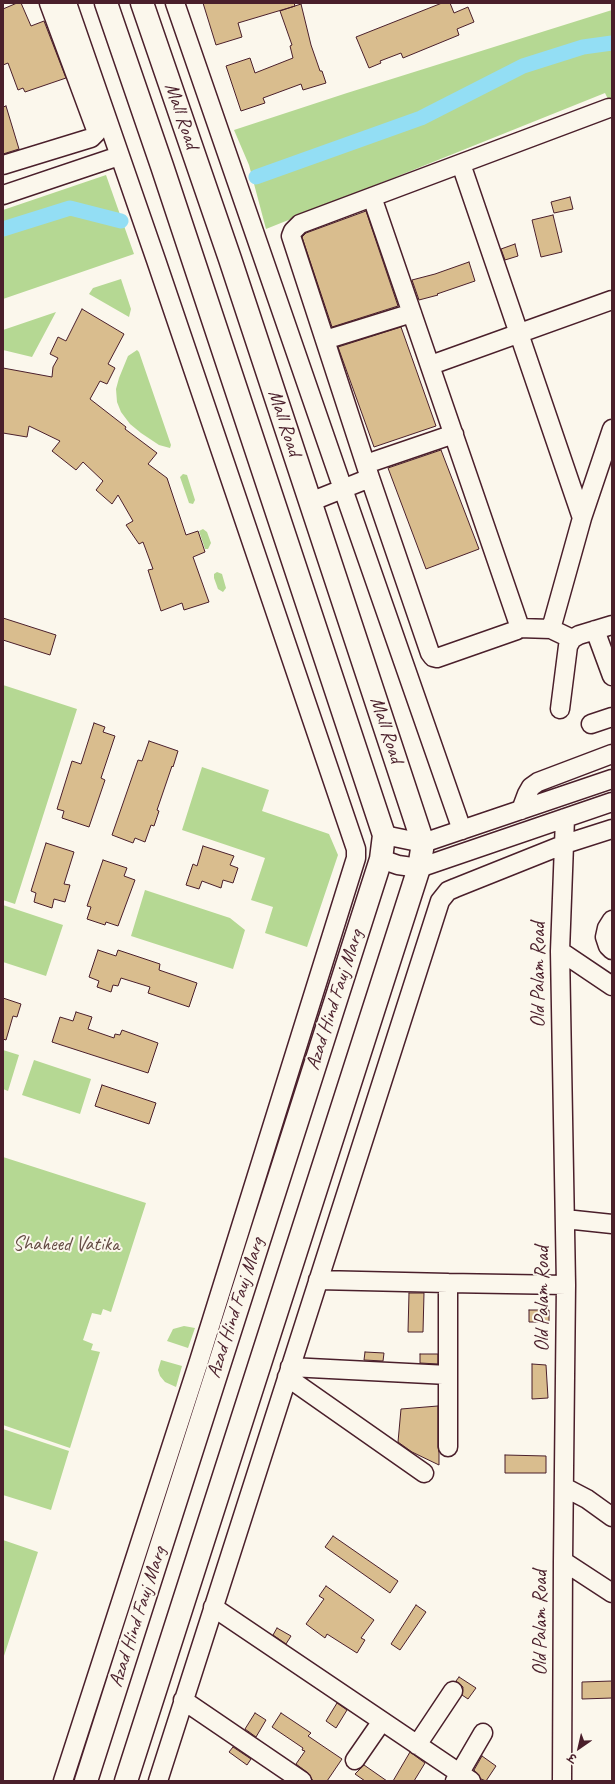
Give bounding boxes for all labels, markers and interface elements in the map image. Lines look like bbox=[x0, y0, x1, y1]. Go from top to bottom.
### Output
street label: Mall Road bbox=[159, 80, 203, 152]
street label: Mall Road bbox=[262, 387, 306, 459]
street label: Mall Road bbox=[364, 694, 408, 766]
street label: Old Palam Road bbox=[527, 922, 551, 1028]
street label: Azad Hind Fauj Marg bbox=[301, 927, 369, 1073]
park label: Shaheed Vatika bbox=[13, 1233, 119, 1257]
street label: Azad Hind Fauj Marg bbox=[202, 1235, 270, 1381]
street label: Old Palam Road bbox=[531, 1246, 555, 1352]
street label: Azad Hind Fauj Marg bbox=[104, 1544, 172, 1690]
street label: Old Palam Road bbox=[529, 1570, 553, 1676]
north arrow bbox=[559, 1728, 599, 1768]
text: उ bbox=[565, 1750, 579, 1766]

